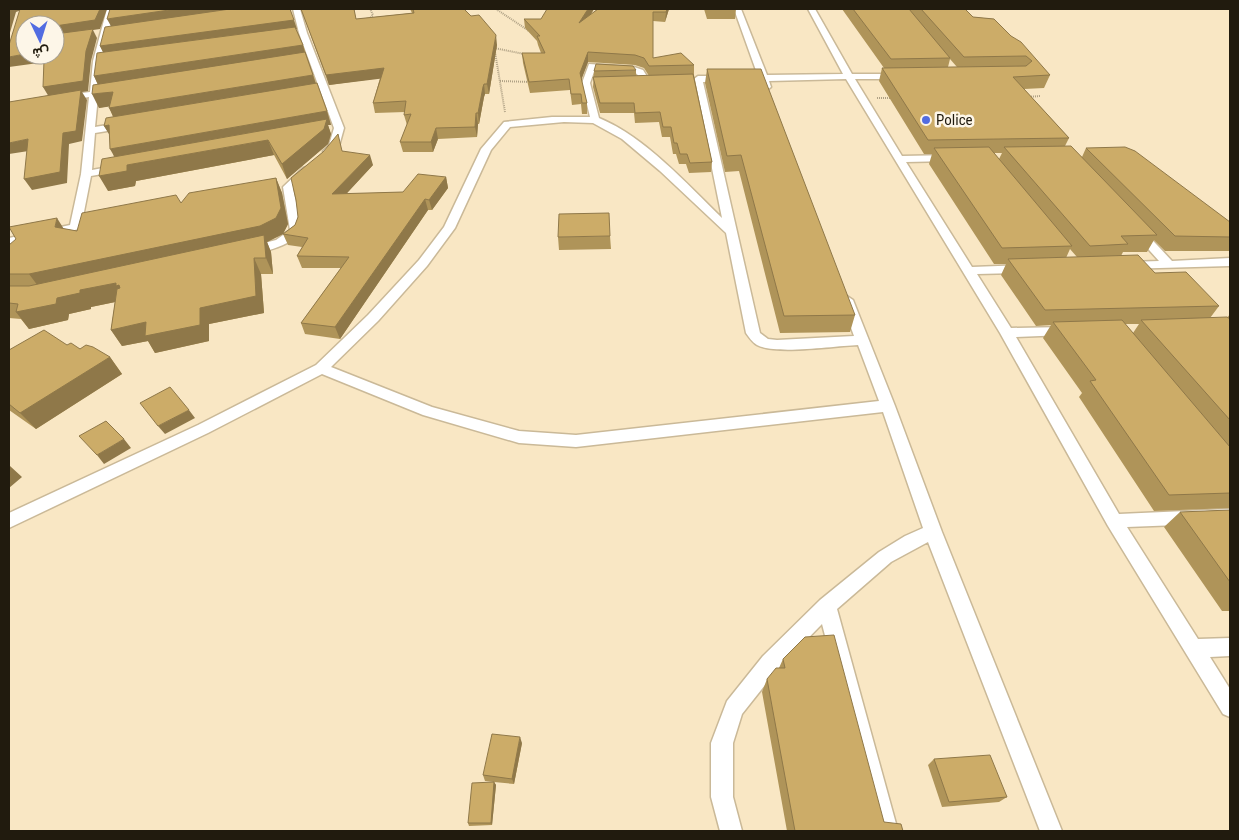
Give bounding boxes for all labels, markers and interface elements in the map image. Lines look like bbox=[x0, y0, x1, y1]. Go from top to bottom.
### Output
north arrow bbox=[15, 15, 65, 65]
text: ش bbox=[32, 43, 50, 62]
place label: Police bbox=[936, 111, 973, 129]
marker: Police bbox=[920, 114, 932, 126]

